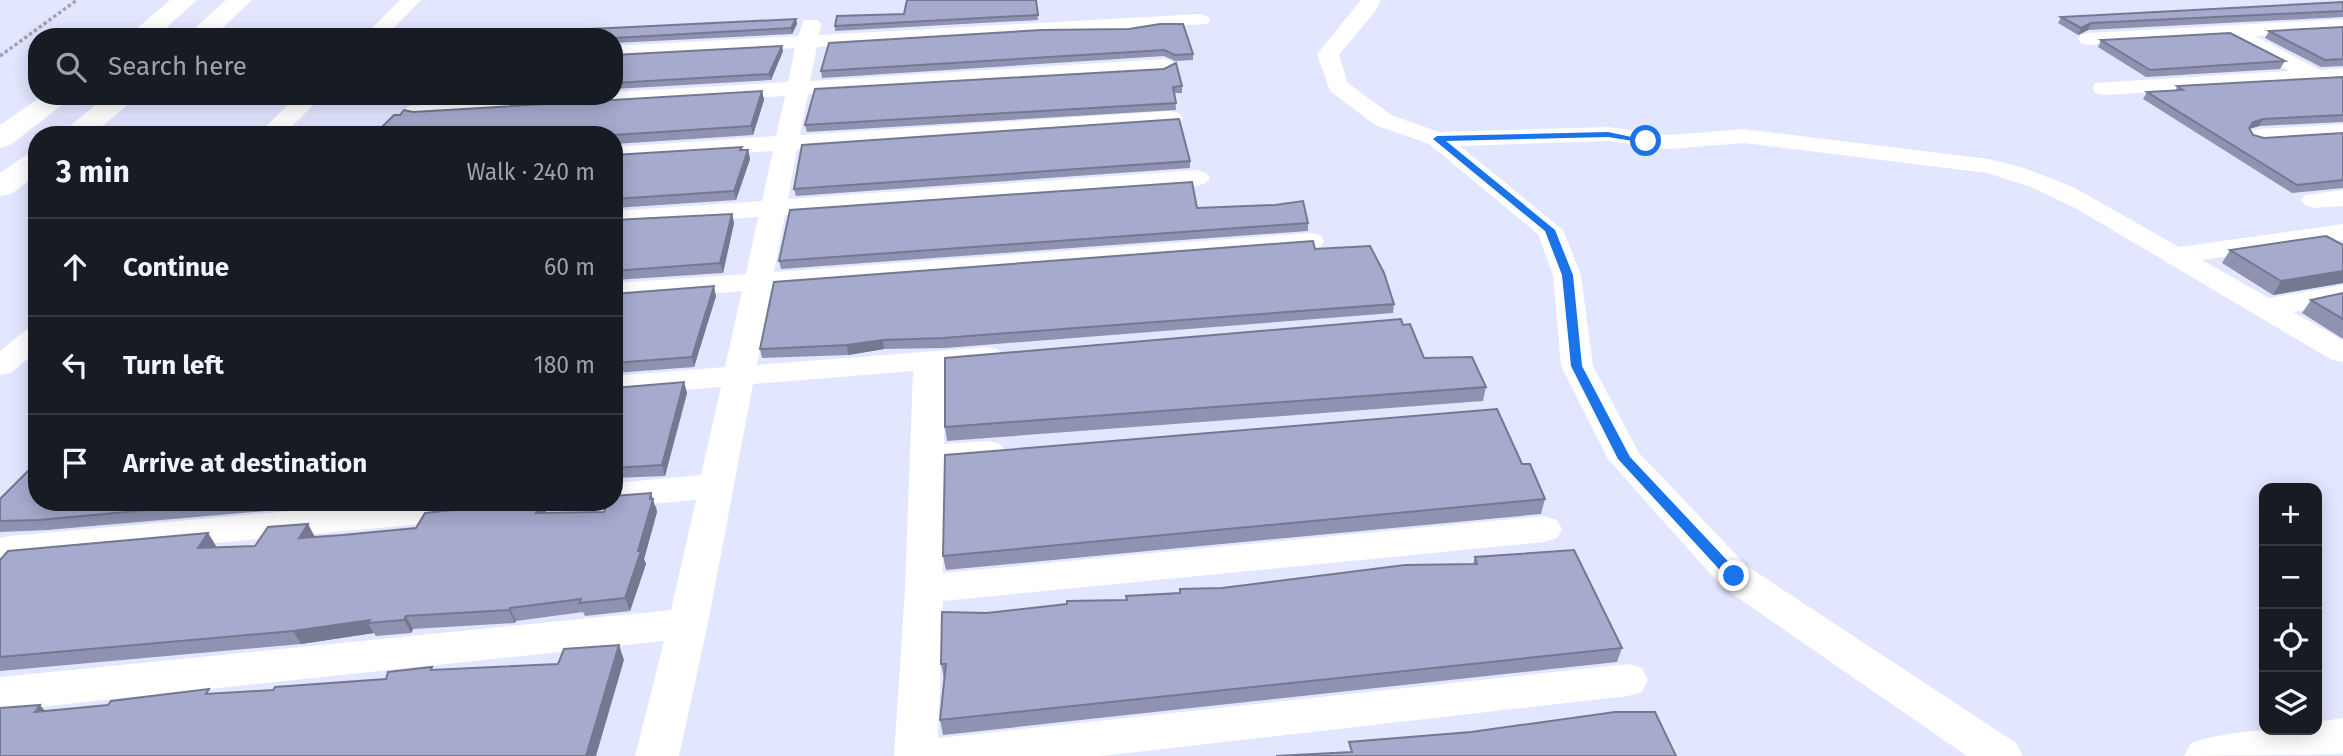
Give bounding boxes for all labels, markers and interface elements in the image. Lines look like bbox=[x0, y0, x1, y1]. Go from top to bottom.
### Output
search box bbox=[28, 28, 623, 105]
icon: search bbox=[52, 48, 90, 86]
text: Search here bbox=[108, 51, 247, 82]
route start bbox=[1630, 125, 1661, 156]
text: 3 min bbox=[56, 154, 130, 190]
text: Walk · 240 m bbox=[467, 158, 595, 186]
icon: ahead bbox=[56, 248, 94, 286]
text: Continue bbox=[123, 252, 229, 283]
text: 60 m bbox=[544, 253, 595, 281]
icon: left bbox=[56, 346, 94, 384]
text: Turn left bbox=[123, 350, 224, 381]
text: 180 m bbox=[534, 351, 595, 379]
icon: arrive bbox=[56, 444, 94, 482]
text: Arrive at destination bbox=[123, 448, 367, 479]
map controls bbox=[2259, 483, 2322, 735]
button: + bbox=[2259, 483, 2322, 546]
button: − bbox=[2259, 546, 2322, 609]
route end bbox=[1718, 560, 1749, 591]
button: locate bbox=[2259, 609, 2322, 672]
button: layers bbox=[2259, 672, 2322, 735]

